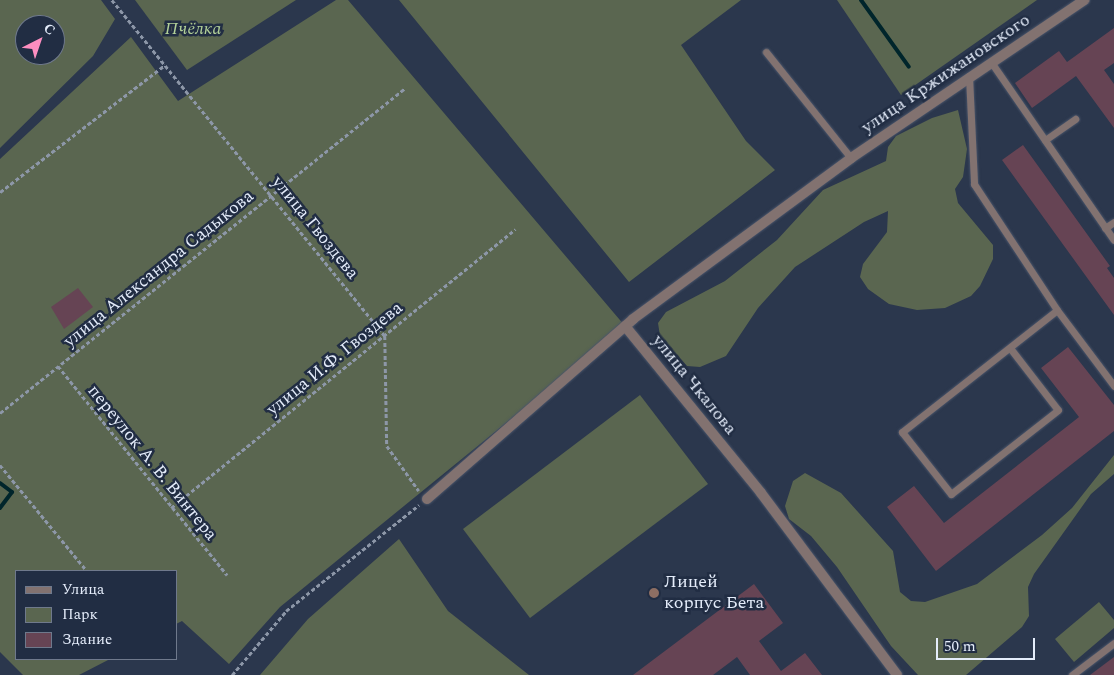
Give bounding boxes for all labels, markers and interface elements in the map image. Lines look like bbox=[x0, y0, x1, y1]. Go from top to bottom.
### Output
street label: улица Кржижановского bbox=[858, 10, 1034, 138]
north arrow bbox=[15, 15, 65, 65]
text: С bbox=[39, 18, 60, 40]
park label: Пчёлка bbox=[165, 18, 221, 40]
street label: улица Гвоздева bbox=[267, 172, 363, 284]
street label: улица Александра Садыкова bbox=[60, 186, 258, 352]
street label: улица И.Ф. Гвоздева bbox=[263, 297, 407, 421]
street label: улица Чкалова bbox=[647, 331, 741, 439]
street label: переулок А. В. Винтера bbox=[83, 381, 221, 545]
legend bbox=[15, 570, 178, 660]
place label: Лицей корпус Бета bbox=[664, 572, 764, 614]
text: Улица bbox=[62, 578, 104, 601]
marker: Лицей корпус Бета bbox=[648, 587, 660, 599]
text: Парк bbox=[62, 603, 98, 626]
text: Здание bbox=[62, 628, 112, 651]
scale bar bbox=[939, 628, 1038, 660]
text: 50 m bbox=[944, 635, 976, 658]

